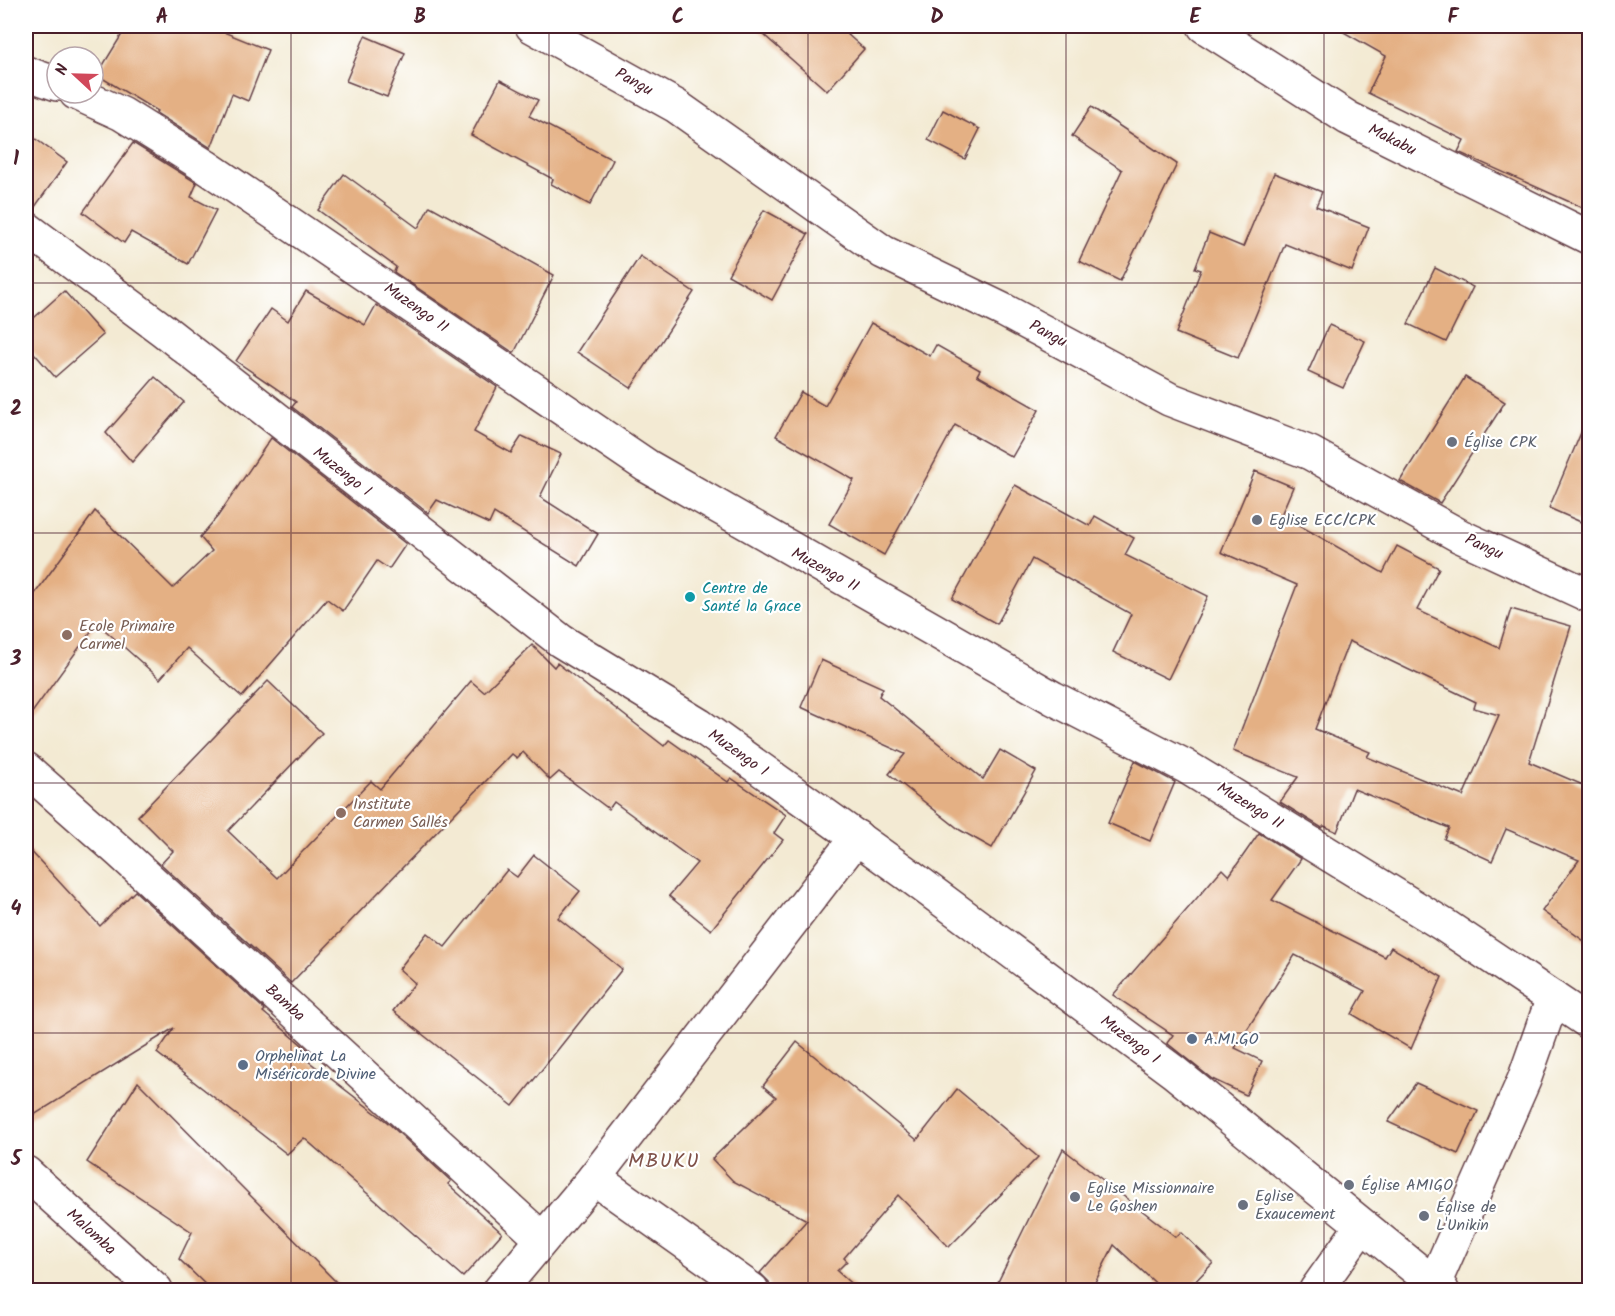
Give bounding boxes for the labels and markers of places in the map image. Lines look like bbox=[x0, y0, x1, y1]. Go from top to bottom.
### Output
place label: Église CPK bbox=[1464, 430, 1537, 455]
marker: Église CPK bbox=[1445, 435, 1459, 449]
place label: Eglise ECC/CPK bbox=[1269, 508, 1377, 533]
marker: Eglise ECC/CPK bbox=[1250, 513, 1264, 527]
place label: Centre de Santé la Grace bbox=[702, 576, 801, 619]
marker: Centre de Santé la Grace bbox=[683, 590, 697, 604]
place label: Ecole Primaire Carmel bbox=[79, 614, 175, 657]
marker: Ecole Primaire Carmel bbox=[60, 628, 74, 642]
place label: Institute Carmen Sallés bbox=[353, 792, 448, 835]
marker: Institute Carmen Sallés bbox=[334, 806, 348, 820]
place label: A.MI.GO bbox=[1204, 1027, 1259, 1052]
marker: A.MI.GO bbox=[1185, 1032, 1199, 1046]
place label: Orphelinat La Miséricorde Divine bbox=[255, 1044, 376, 1087]
marker: Orphelinat La Miséricorde Divine bbox=[236, 1058, 250, 1072]
place label: Église AMIGO bbox=[1361, 1173, 1453, 1198]
place label: Eglise Missionnaire Le Goshen bbox=[1087, 1176, 1214, 1219]
marker: Église AMIGO bbox=[1342, 1178, 1356, 1192]
place label: Eglise Exaucement bbox=[1255, 1184, 1336, 1227]
marker: Eglise Missionnaire Le Goshen bbox=[1068, 1190, 1082, 1204]
place label: Église de L'Unikin bbox=[1436, 1195, 1496, 1238]
marker: Eglise Exaucement bbox=[1236, 1198, 1250, 1212]
marker: Église de L'Unikin bbox=[1417, 1209, 1431, 1223]

